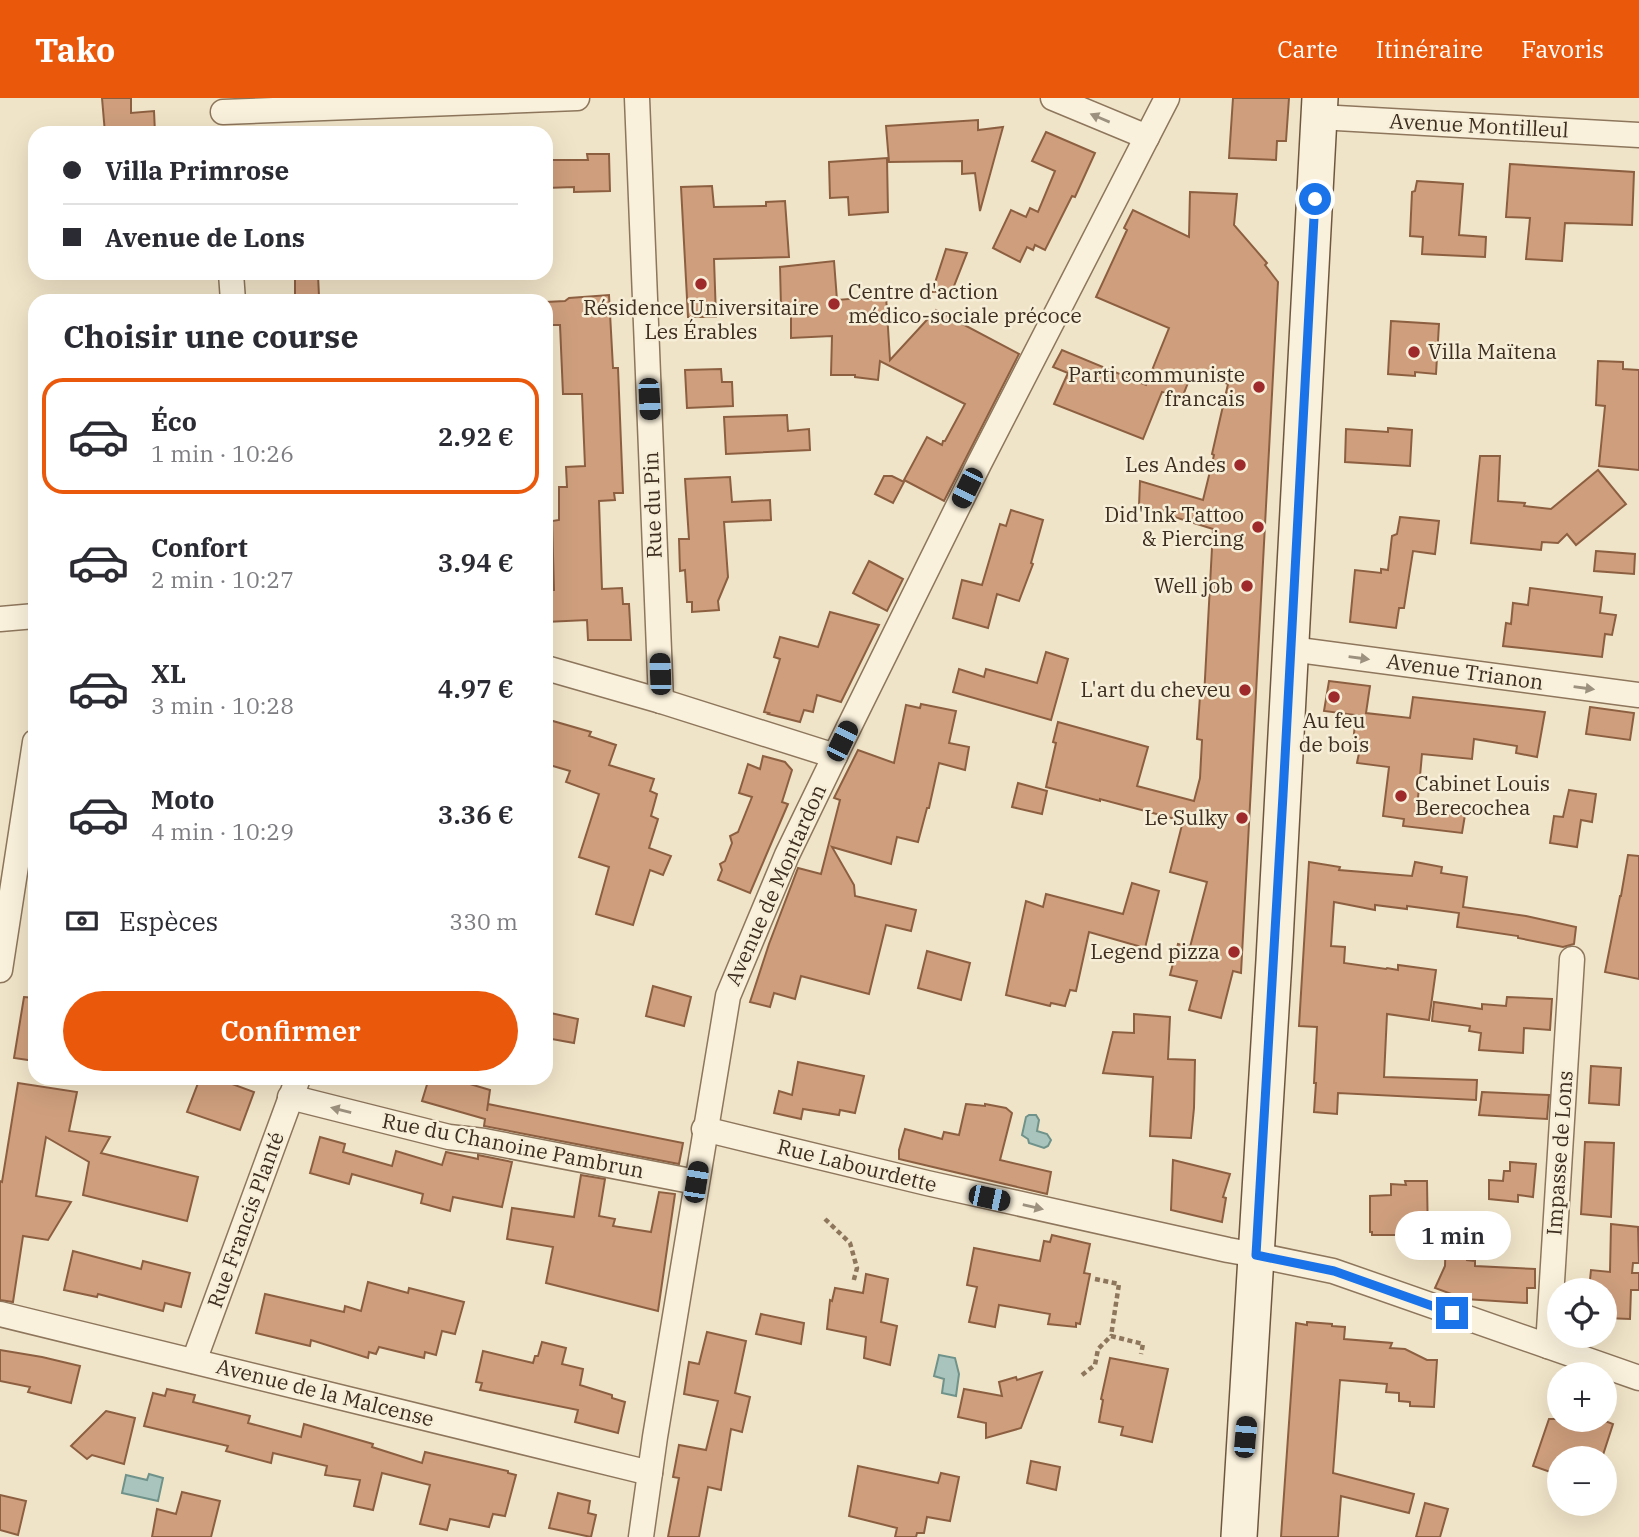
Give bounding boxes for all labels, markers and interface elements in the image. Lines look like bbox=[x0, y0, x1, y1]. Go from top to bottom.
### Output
text: Tako bbox=[35, 28, 115, 71]
text: Carte bbox=[1277, 33, 1338, 65]
text: Itinéraire bbox=[1376, 33, 1483, 65]
text: Favoris bbox=[1521, 33, 1604, 65]
street label: Avenue Montilleul bbox=[1389, 106, 1569, 144]
one-way arrow bbox=[1089, 112, 1110, 123]
text: Villa Primrose bbox=[105, 153, 289, 187]
route start bbox=[1299, 183, 1331, 215]
text: Avenue de Lons bbox=[105, 220, 305, 254]
marker: Résidence Universitaire Les Érables bbox=[693, 276, 709, 292]
place label: Centre d'action médico-sociale précoce bbox=[848, 277, 1082, 329]
place label: Résidence Universitaire Les Érables bbox=[583, 293, 819, 345]
marker: Centre d'action médico-sociale précoce bbox=[826, 296, 842, 312]
text: Choisir une course bbox=[63, 315, 359, 357]
place label: Villa Maïtena bbox=[1428, 337, 1557, 365]
marker: Villa Maïtena bbox=[1406, 344, 1422, 360]
place label: Parti communiste francais bbox=[1068, 360, 1245, 412]
car bbox=[638, 377, 661, 421]
marker: Parti communiste francais bbox=[1251, 379, 1267, 395]
text: Éco bbox=[151, 404, 197, 438]
icon: car bbox=[67, 405, 130, 468]
text: 2.92 € bbox=[438, 419, 514, 453]
text: 1 min · 10:26 bbox=[151, 438, 294, 468]
place label: Les Andes bbox=[1125, 450, 1226, 478]
street label: Rue du Pin bbox=[636, 451, 668, 559]
marker: Les Andes bbox=[1232, 457, 1248, 473]
car bbox=[949, 465, 986, 511]
place label: Did'Ink Tattoo & Piercing bbox=[1104, 500, 1245, 552]
marker: Did'Ink Tattoo & Piercing bbox=[1250, 519, 1266, 535]
text: Confort bbox=[151, 530, 248, 564]
icon: car bbox=[67, 531, 130, 594]
text: 3.94 € bbox=[438, 545, 514, 579]
text: 2 min · 10:27 bbox=[151, 564, 294, 594]
place label: Well job bbox=[1154, 571, 1233, 599]
marker: Well job bbox=[1239, 578, 1255, 594]
street label: Avenue Trianon bbox=[1385, 646, 1545, 696]
car bbox=[649, 653, 672, 695]
one-way arrow bbox=[1348, 653, 1370, 664]
text: XL bbox=[151, 656, 186, 690]
icon: car bbox=[67, 657, 130, 720]
text: 4.97 € bbox=[438, 671, 514, 705]
place label: L'art du cheveu bbox=[1081, 675, 1231, 703]
marker: L'art du cheveu bbox=[1237, 682, 1253, 698]
one-way arrow bbox=[1573, 683, 1595, 694]
marker: Au feu de bois bbox=[1326, 689, 1342, 705]
text: 3 min · 10:28 bbox=[151, 690, 294, 720]
place label: Au feu de bois bbox=[1299, 706, 1369, 758]
car bbox=[824, 718, 861, 764]
place label: Cabinet Louis Berecochea bbox=[1415, 769, 1550, 821]
street label: Avenue de Montardon bbox=[718, 780, 832, 990]
text: Moto bbox=[151, 782, 214, 816]
icon: car bbox=[67, 783, 130, 846]
marker: Cabinet Louis Berecochea bbox=[1393, 788, 1409, 804]
text: 3.36 € bbox=[438, 797, 514, 831]
place label: Le Sulky bbox=[1144, 803, 1229, 831]
marker: Le Sulky bbox=[1234, 810, 1250, 826]
text: 4 min · 10:29 bbox=[151, 816, 294, 846]
icon: cash bbox=[63, 902, 101, 940]
text: Espèces bbox=[119, 904, 218, 938]
text: 330 m bbox=[449, 906, 518, 936]
place label: Legend pizza bbox=[1090, 937, 1220, 965]
marker: Legend pizza bbox=[1226, 944, 1242, 960]
button: Confirmer bbox=[63, 991, 518, 1071]
street label: Impasse de Lons bbox=[1539, 1070, 1579, 1236]
one-way arrow bbox=[330, 1104, 352, 1115]
street label: Rue du Chanoine Pambrun bbox=[380, 1106, 647, 1184]
street label: Rue Francis Planté bbox=[200, 1128, 290, 1312]
street label: Rue Labourdette bbox=[774, 1132, 940, 1198]
car bbox=[683, 1160, 710, 1204]
car bbox=[967, 1183, 1012, 1213]
one-way arrow bbox=[1022, 1202, 1044, 1213]
callout: 1 min bbox=[1394, 1212, 1510, 1260]
text: 1 min bbox=[1421, 1220, 1485, 1250]
map controls bbox=[1547, 1278, 1617, 1516]
button: locate bbox=[1547, 1278, 1617, 1348]
route end bbox=[1436, 1297, 1468, 1329]
street label: Avenue de la Malcense bbox=[214, 1351, 437, 1433]
button: + bbox=[1547, 1362, 1617, 1432]
car bbox=[1233, 1415, 1258, 1459]
button: − bbox=[1547, 1446, 1617, 1516]

